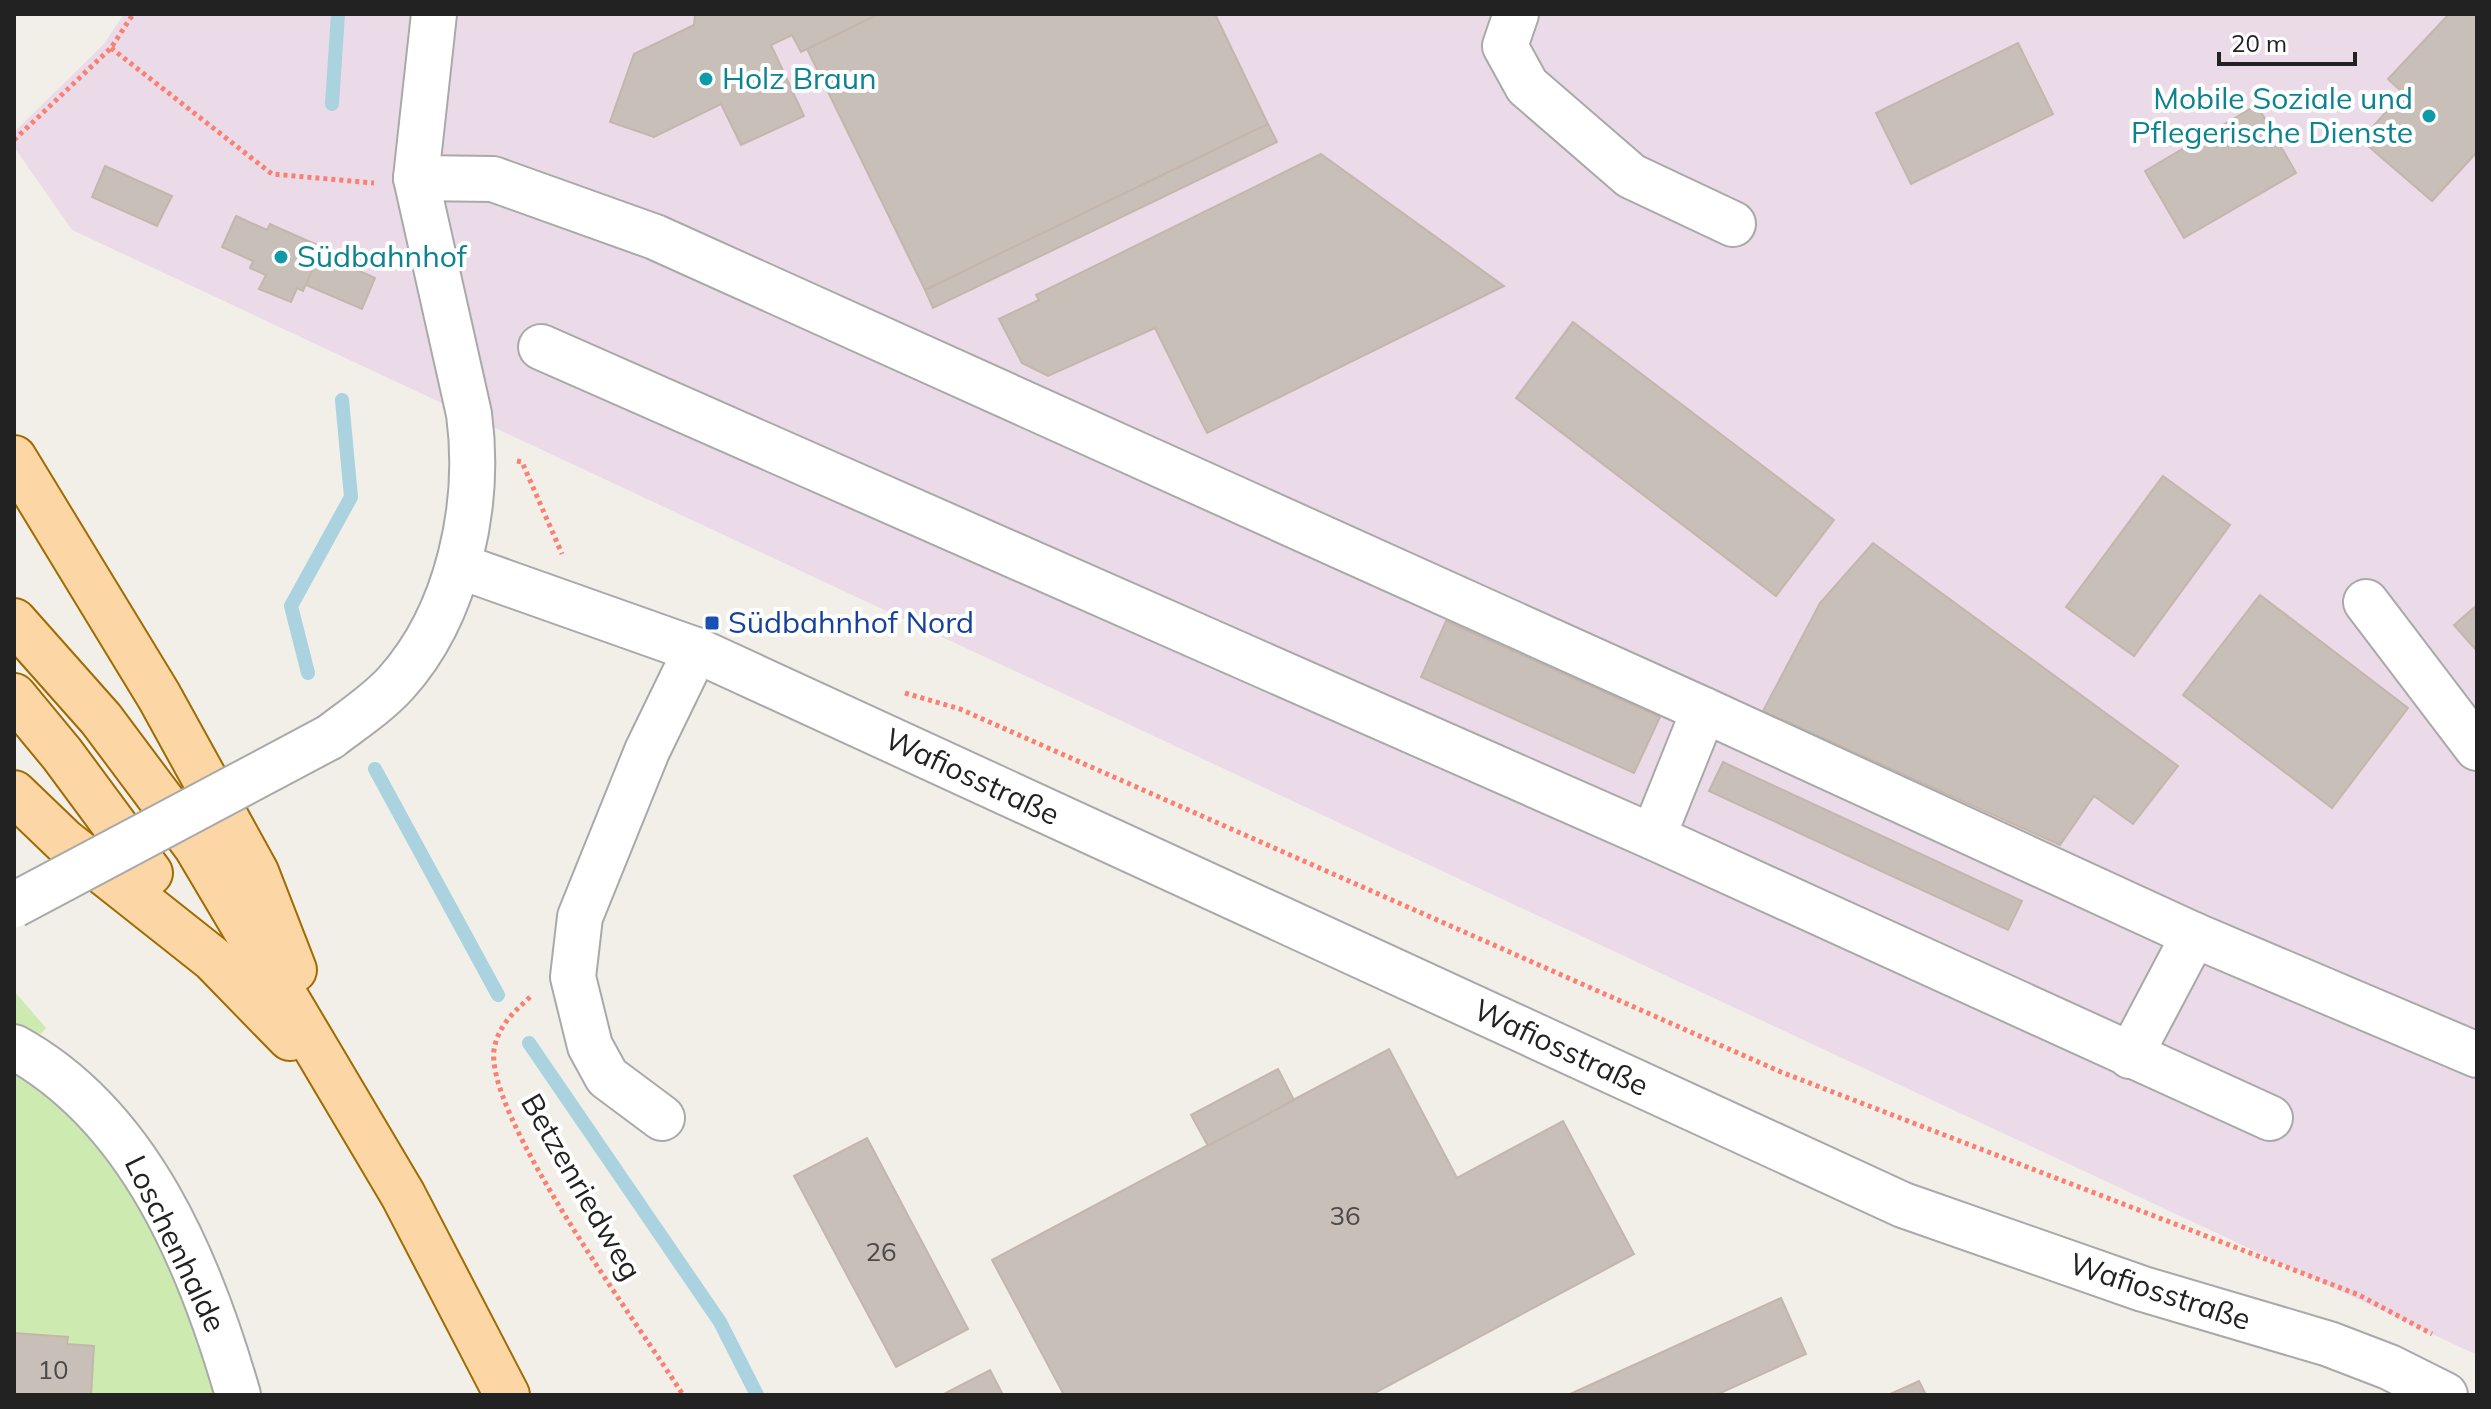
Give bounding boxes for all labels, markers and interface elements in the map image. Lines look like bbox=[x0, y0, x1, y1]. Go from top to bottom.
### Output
scale bar bbox=[2219, 16, 2355, 66]
text: 20 m bbox=[2231, 28, 2287, 58]
place label: Holz Braun bbox=[722, 59, 877, 97]
marker: Holz Braun bbox=[697, 70, 715, 88]
place label: Mobile Soziale und Pflegerische Dienste bbox=[2131, 79, 2413, 151]
marker: Mobile Soziale und Pflegerische Dienste bbox=[2420, 107, 2438, 125]
place label: Südbahnhof bbox=[297, 237, 468, 275]
marker: Südbahnhof bbox=[272, 248, 290, 266]
place label: Südbahnhof Nord bbox=[728, 603, 974, 641]
marker: Südbahnhof Nord bbox=[703, 614, 721, 632]
street label: Wafiosstraße bbox=[879, 719, 1066, 833]
street label: Wafiosstraße bbox=[1468, 990, 1655, 1104]
street label: Betzenriedweg bbox=[513, 1087, 651, 1286]
street label: Loschenhalde bbox=[117, 1149, 235, 1338]
house number: 36 bbox=[1329, 1199, 1361, 1232]
house number: 26 bbox=[865, 1235, 897, 1268]
street label: Wafiosstraße bbox=[2065, 1244, 2256, 1338]
house number: 10 bbox=[37, 1353, 69, 1386]

